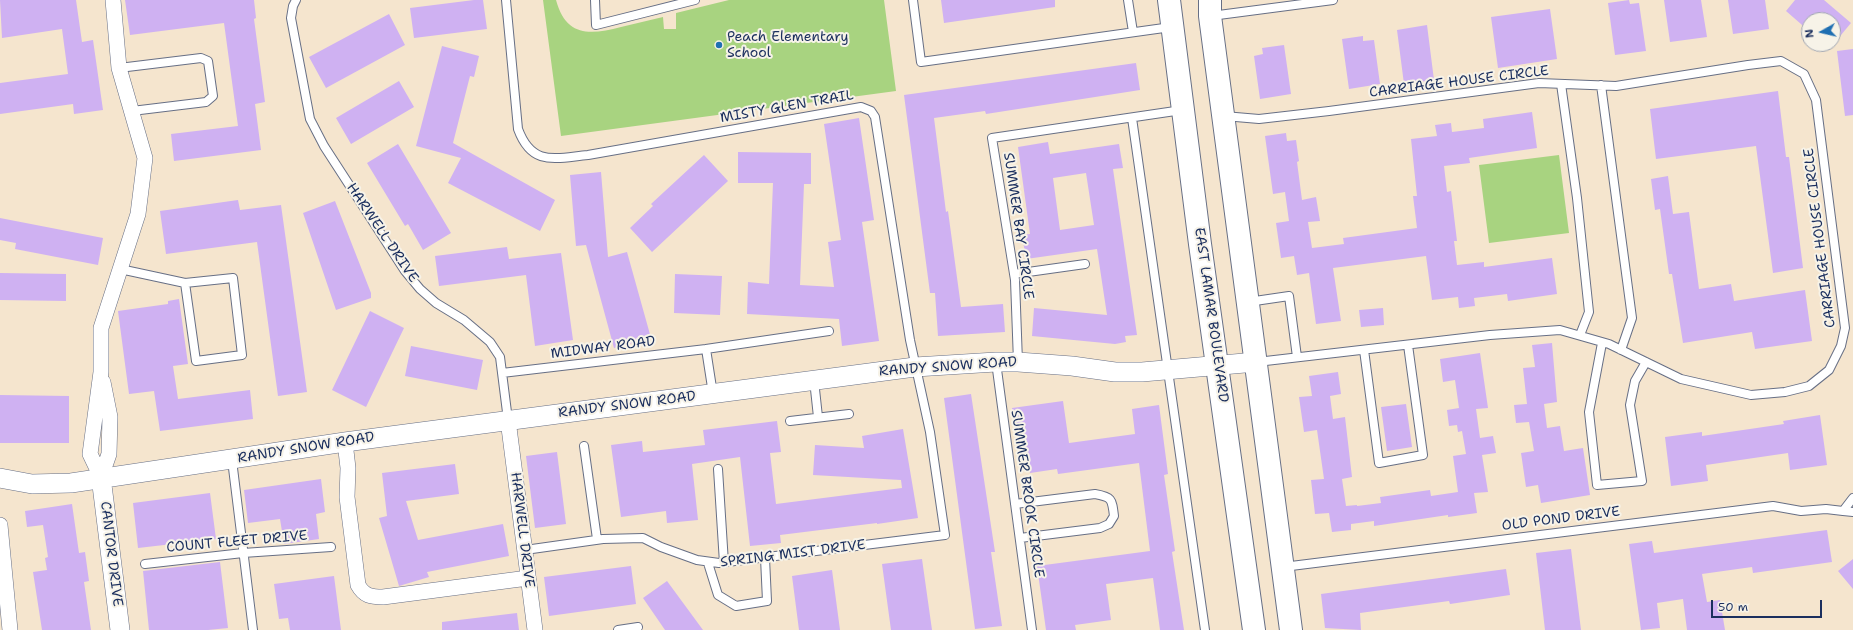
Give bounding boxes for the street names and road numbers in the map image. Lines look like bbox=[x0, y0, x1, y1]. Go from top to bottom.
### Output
street label: CARRIAGE HOUSE CIRCLE bbox=[1368, 63, 1550, 101]
street label: MISTY GLEN TRAIL bbox=[719, 87, 855, 127]
street label: CARRIAGE HOUSE CIRCLE bbox=[1801, 147, 1839, 329]
street label: SUMMER BAY CIRCLE bbox=[999, 151, 1037, 301]
street label: HARWELL DRIVE bbox=[342, 180, 422, 286]
street label: EAST LAMAR BOULEVARD bbox=[1190, 227, 1232, 403]
street label: MIDWAY ROAD bbox=[550, 333, 656, 363]
street label: RANDY SNOW ROAD bbox=[878, 354, 1018, 380]
street label: RANDY SNOW ROAD bbox=[557, 388, 697, 422]
street label: SUMMER BROOK CIRCLE bbox=[1007, 409, 1047, 579]
street label: RANDY SNOW ROAD bbox=[236, 429, 376, 467]
street label: HARWELL DRIVE bbox=[507, 471, 537, 589]
street label: CANTOR DRIVE bbox=[96, 500, 126, 608]
street label: OLD POND DRIVE bbox=[1501, 503, 1621, 535]
street label: COUNT FLEET DRIVE bbox=[166, 527, 308, 557]
street label: SPRING MIST DRIVE bbox=[719, 537, 867, 571]

